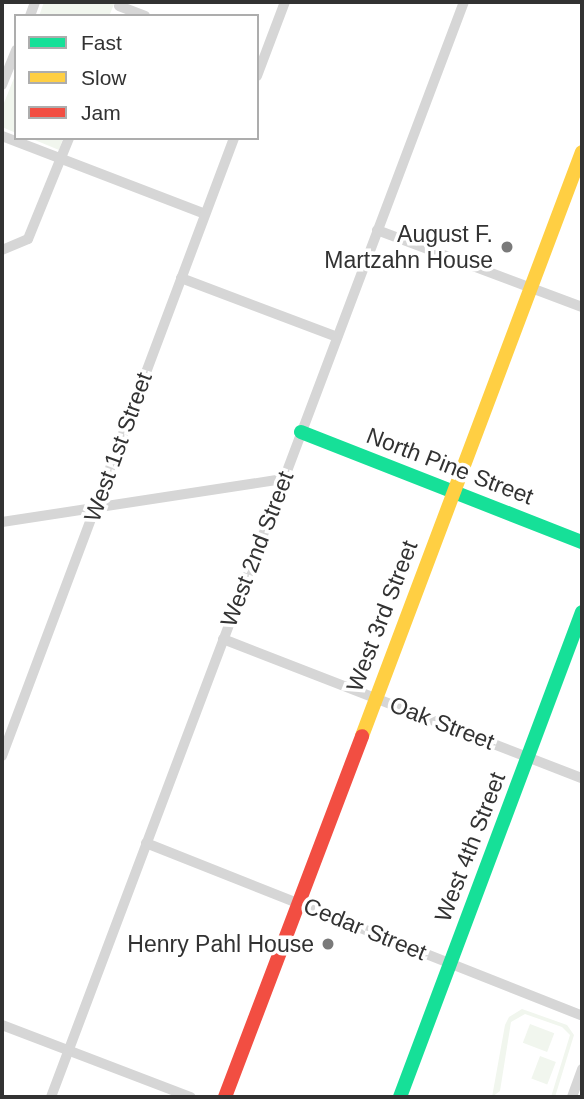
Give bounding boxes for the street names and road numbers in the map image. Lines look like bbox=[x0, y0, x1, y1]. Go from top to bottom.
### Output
street label: West 1st Street bbox=[78, 369, 158, 525]
street label: North Pine Street bbox=[363, 422, 537, 510]
street label: West 2nd Street bbox=[215, 467, 299, 631]
street label: West 3rd Street bbox=[341, 537, 423, 695]
street label: Oak Street bbox=[386, 690, 498, 756]
street label: West 4th Street bbox=[429, 768, 511, 926]
street label: Cedar Street bbox=[299, 892, 431, 966]

